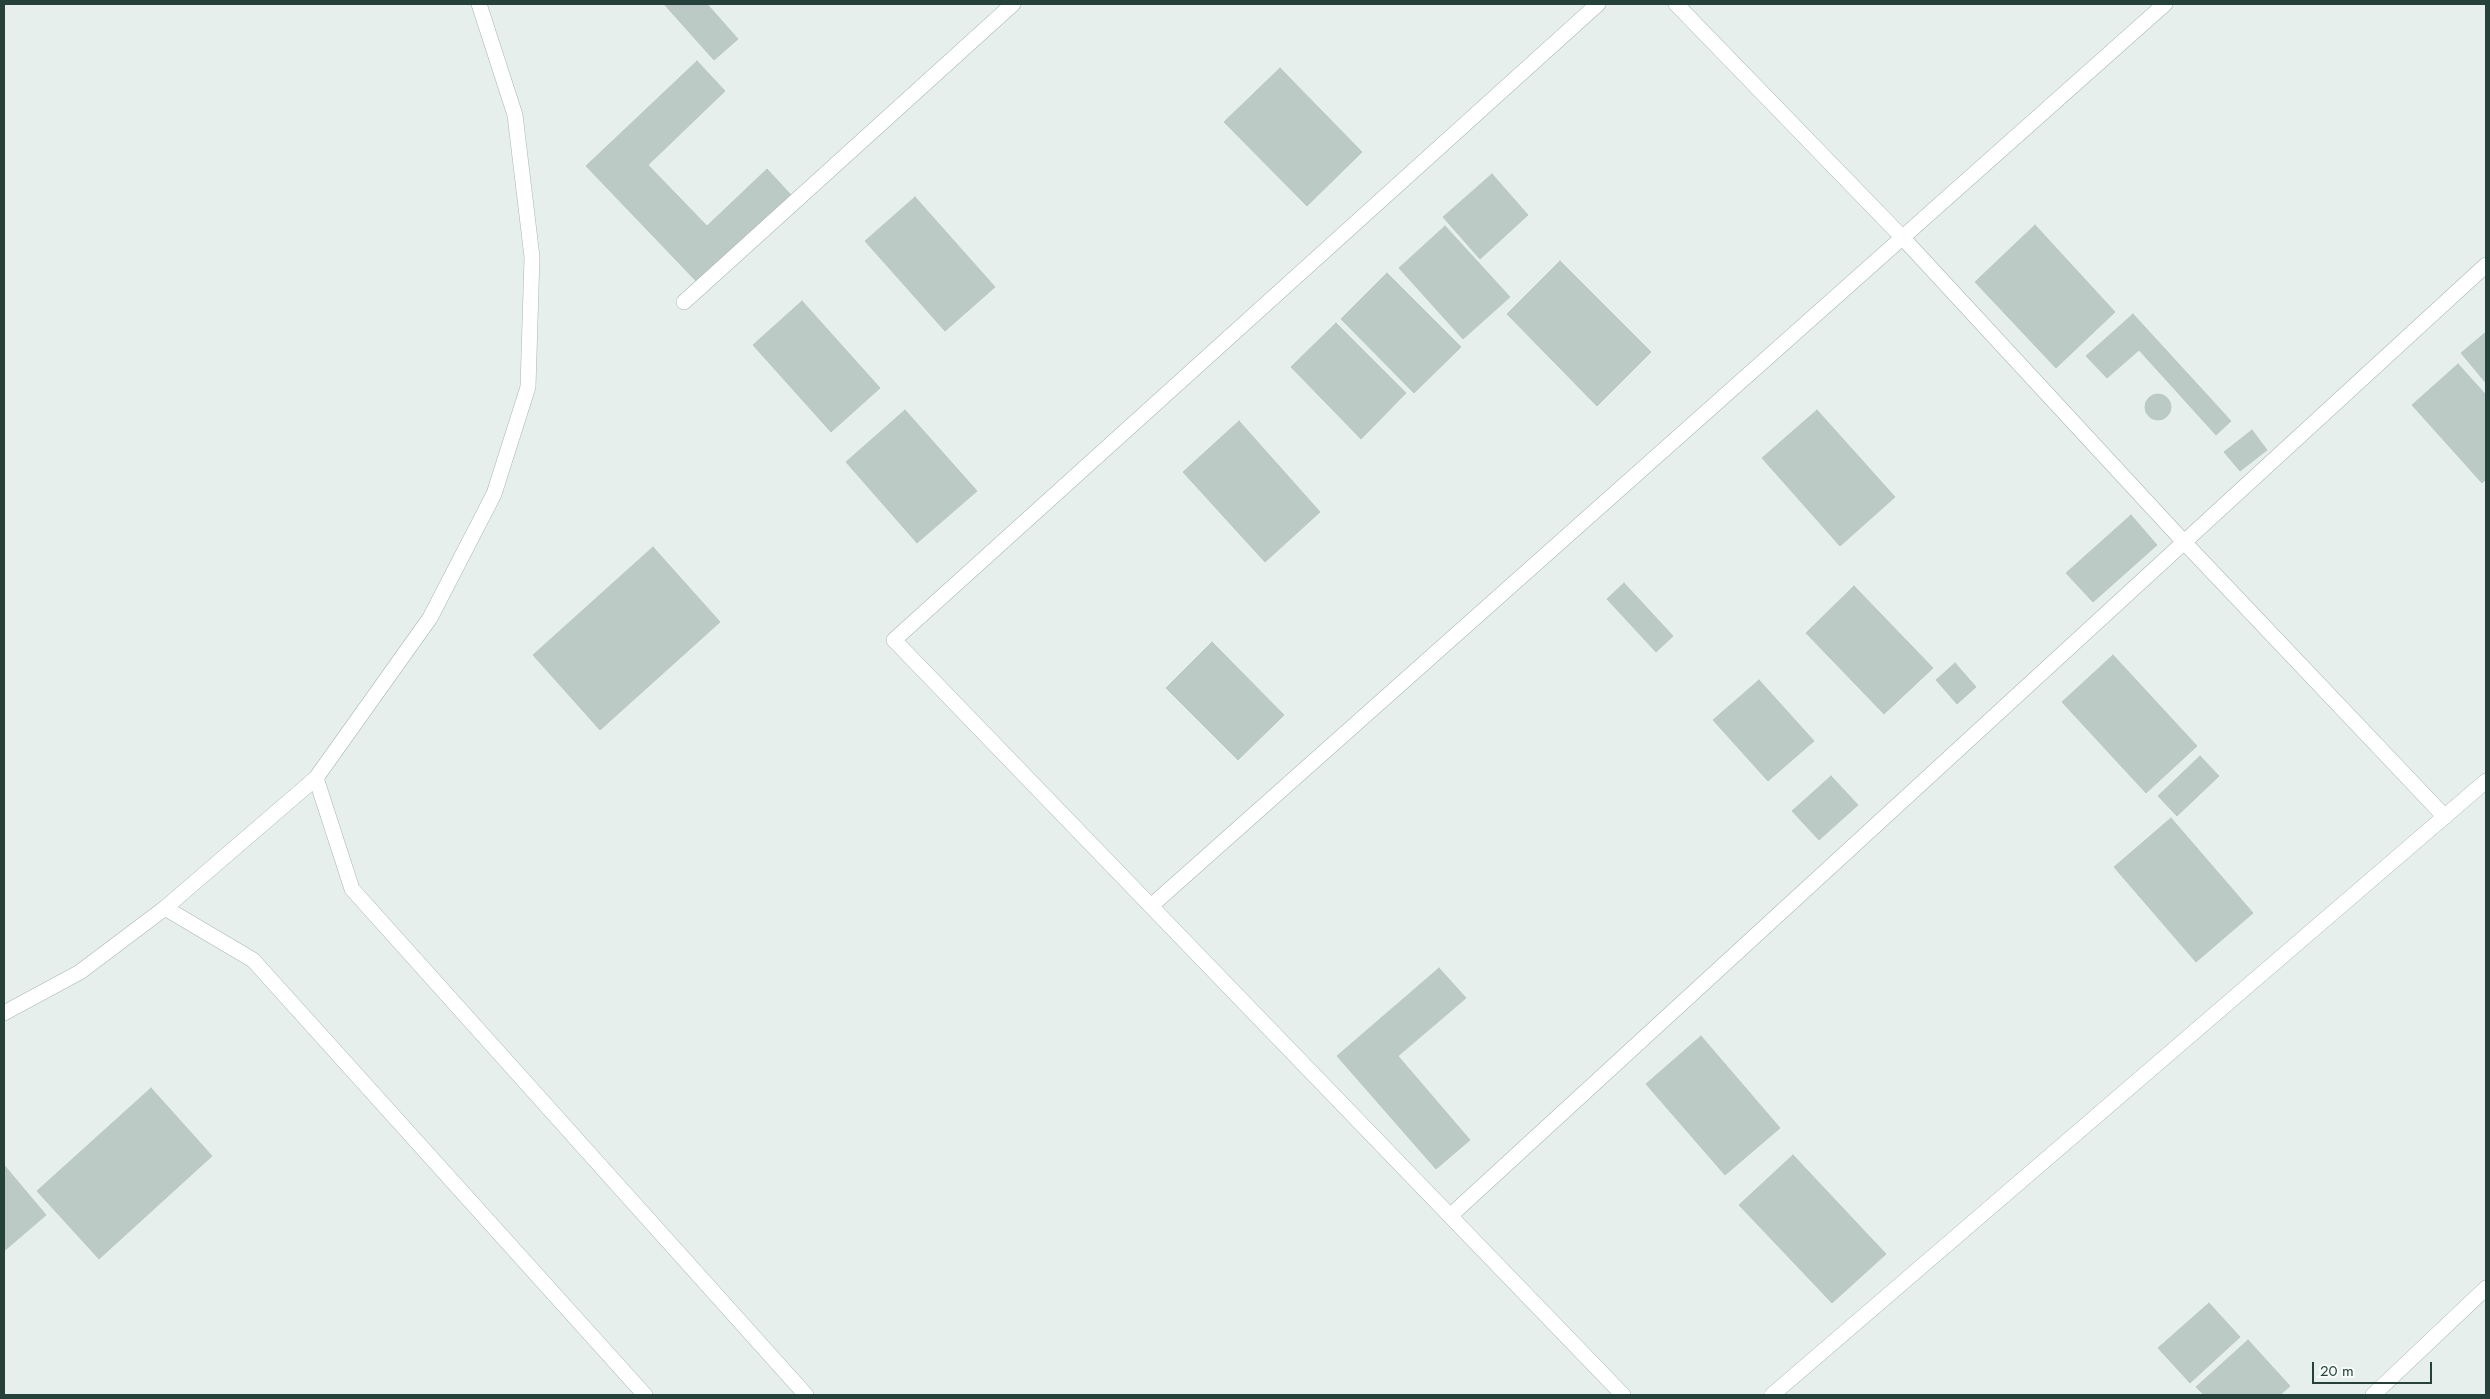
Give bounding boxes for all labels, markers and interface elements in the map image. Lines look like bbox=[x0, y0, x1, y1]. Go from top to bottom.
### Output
scale bar bbox=[2315, 1352, 2435, 1384]
text: 20 m bbox=[2320, 1360, 2354, 1382]

